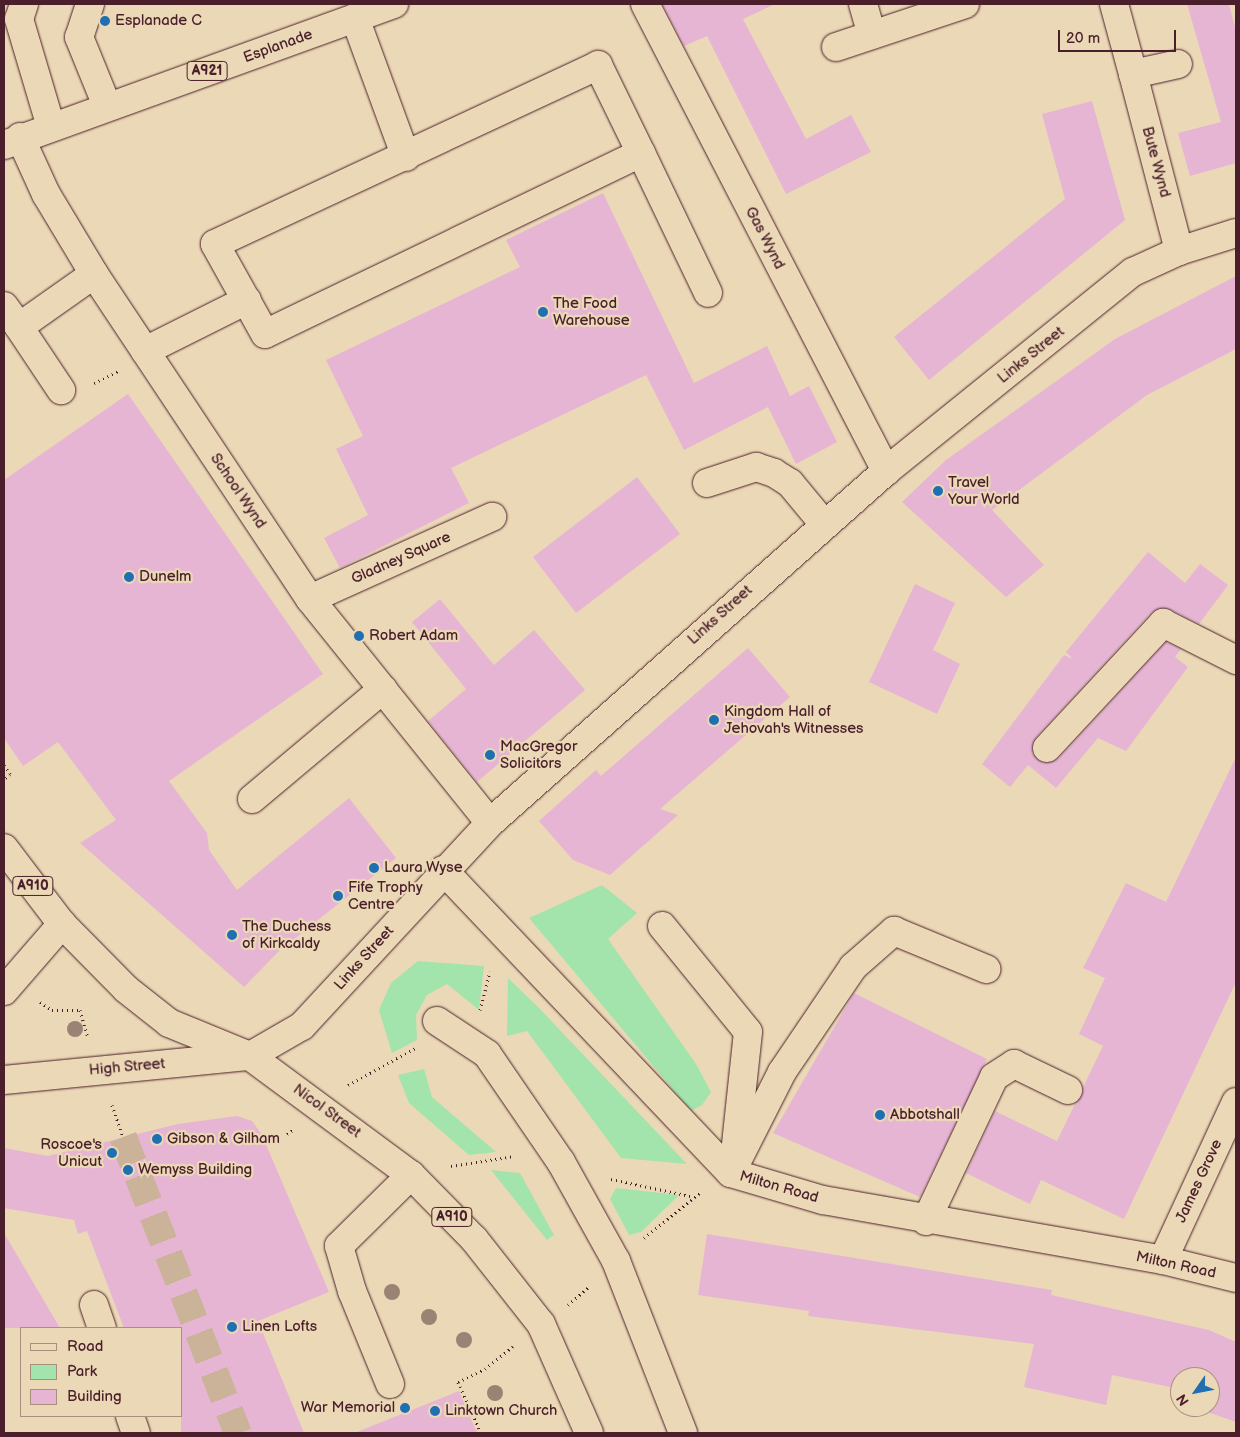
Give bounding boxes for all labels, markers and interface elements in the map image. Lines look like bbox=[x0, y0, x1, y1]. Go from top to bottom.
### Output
place label: Esplanade C bbox=[115, 12, 202, 30]
marker: Esplanade C bbox=[99, 15, 111, 27]
scale bar bbox=[1060, 20, 1178, 52]
street label: Esplanade bbox=[241, 25, 315, 67]
text: 20 m bbox=[1066, 29, 1100, 48]
road number: A921 bbox=[186, 59, 228, 82]
street label: Bute Wynd bbox=[1138, 124, 1174, 200]
street label: Gas Wynd bbox=[741, 203, 789, 273]
place label: The Food Warehouse bbox=[553, 294, 630, 329]
marker: The Food Warehouse bbox=[537, 306, 549, 318]
street label: Links Street bbox=[994, 323, 1068, 387]
street label: School Wynd bbox=[206, 450, 270, 532]
place label: Travel Your World bbox=[948, 473, 1020, 508]
marker: Travel Your World bbox=[932, 485, 944, 497]
street label: Gladney Square bbox=[348, 528, 454, 588]
place label: Dunelm bbox=[139, 568, 191, 586]
marker: Dunelm bbox=[123, 571, 135, 583]
street label: Links Street bbox=[684, 581, 756, 649]
place label: Robert Adam bbox=[369, 627, 458, 645]
marker: Robert Adam bbox=[353, 630, 365, 642]
place label: Kingdom Hall of Jehovah's Witnesses bbox=[724, 702, 864, 737]
marker: Kingdom Hall of Jehovah's Witnesses bbox=[708, 714, 720, 726]
place label: MacGregor Solicitors bbox=[500, 737, 577, 772]
marker: MacGregor Solicitors bbox=[484, 749, 496, 761]
place label: Laura Wyse bbox=[384, 859, 463, 877]
marker: Laura Wyse bbox=[368, 862, 380, 874]
road number: A910 bbox=[12, 874, 54, 898]
place label: Fife Trophy Centre bbox=[348, 878, 423, 913]
marker: Fife Trophy Centre bbox=[332, 890, 344, 902]
place label: The Duchess of Kirkcaldy bbox=[242, 917, 331, 952]
street label: Links Street bbox=[330, 922, 398, 994]
marker: The Duchess of Kirkcaldy bbox=[226, 929, 238, 941]
street label: High Street bbox=[88, 1055, 166, 1079]
street label: Nicol Street bbox=[289, 1080, 365, 1142]
place label: Abbotshall bbox=[890, 1106, 960, 1124]
marker: Abbotshall bbox=[874, 1109, 886, 1121]
place label: Gibson & Gilham bbox=[167, 1130, 280, 1148]
marker: Gibson & Gilham bbox=[151, 1133, 163, 1145]
place label: Roscoe's Unicut bbox=[40, 1135, 102, 1170]
street label: James Grove bbox=[1172, 1137, 1226, 1225]
marker: Roscoe's Unicut bbox=[106, 1147, 118, 1159]
place label: Wemyss Building bbox=[138, 1161, 252, 1179]
marker: Wemyss Building bbox=[122, 1164, 134, 1176]
street label: Milton Road bbox=[737, 1167, 821, 1207]
road number: A910 bbox=[431, 1206, 473, 1228]
street label: Milton Road bbox=[1134, 1248, 1218, 1282]
place label: Linen Lofts bbox=[242, 1318, 317, 1336]
marker: Linen Lofts bbox=[226, 1321, 238, 1333]
legend bbox=[20, 1327, 182, 1417]
text: Road bbox=[67, 1337, 103, 1356]
text: Park bbox=[67, 1362, 97, 1381]
north arrow bbox=[1170, 1367, 1220, 1417]
text: Building bbox=[67, 1387, 122, 1406]
text: N bbox=[1173, 1391, 1193, 1409]
place label: War Memorial bbox=[301, 1399, 395, 1417]
marker: War Memorial bbox=[399, 1402, 411, 1414]
place label: Linktown Church bbox=[445, 1402, 557, 1420]
marker: Linktown Church bbox=[429, 1405, 441, 1417]

